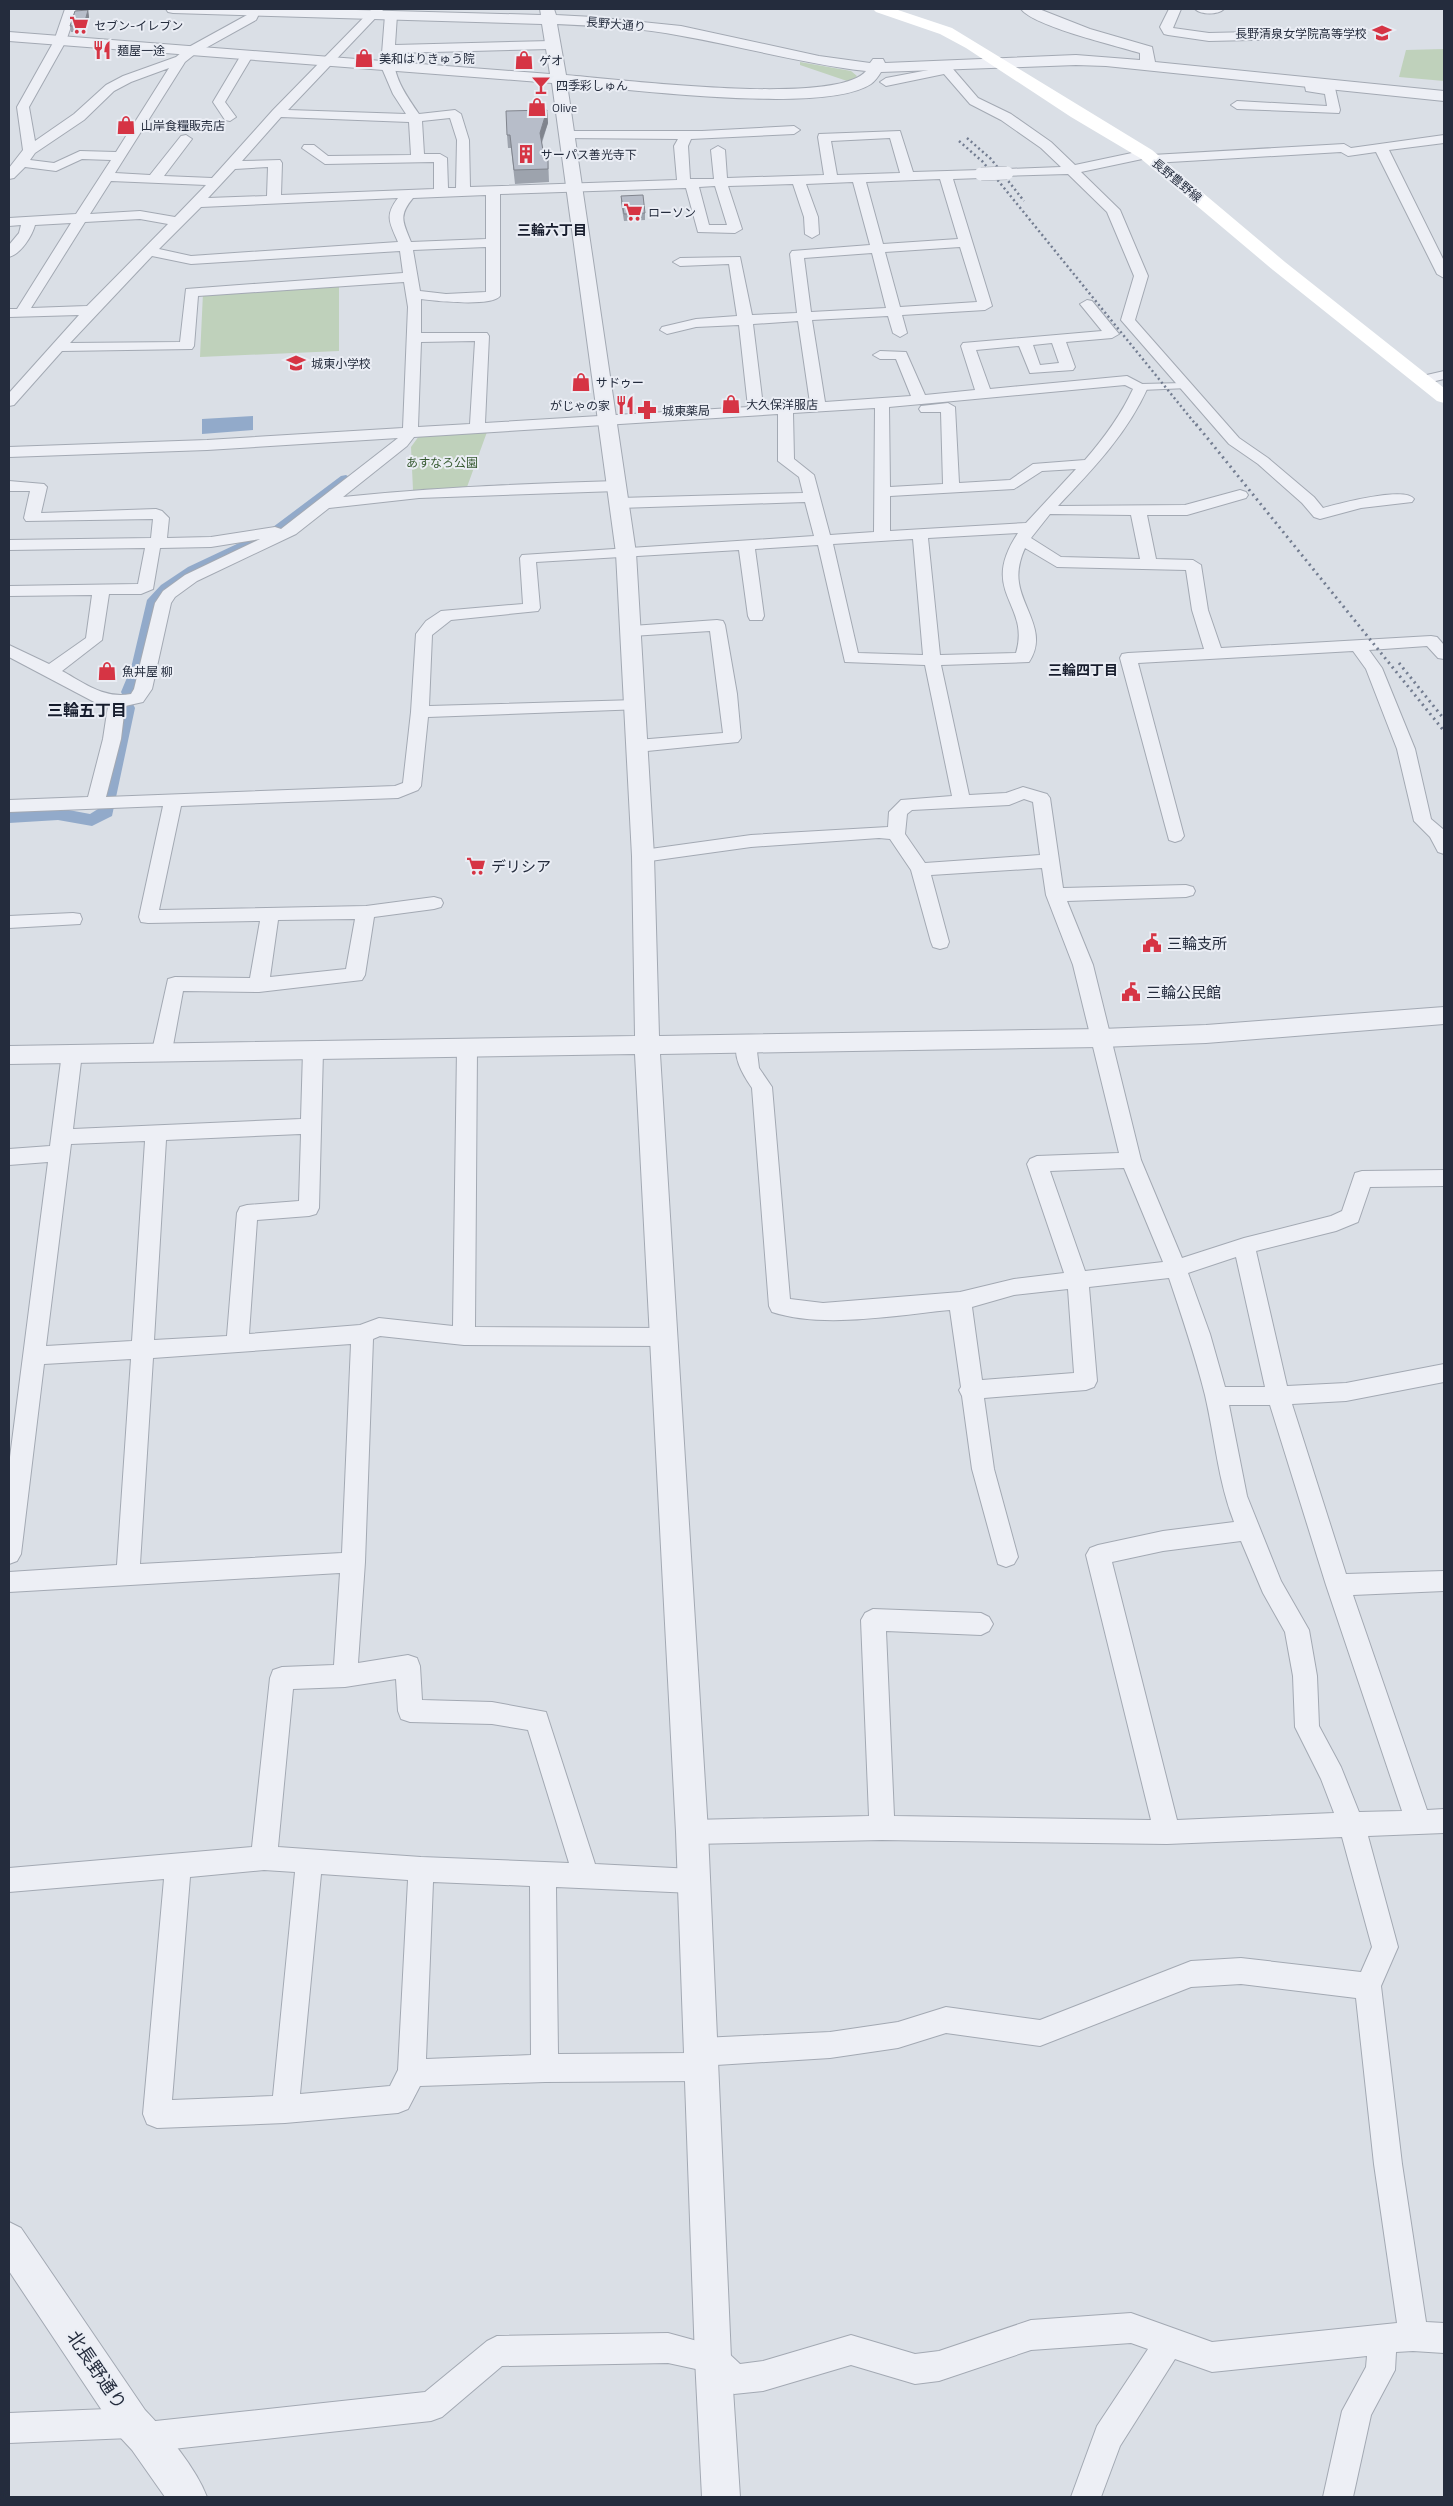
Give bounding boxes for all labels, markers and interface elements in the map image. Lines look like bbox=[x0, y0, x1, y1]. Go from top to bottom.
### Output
street label: 長野大通り bbox=[585, 12, 647, 36]
supermarket icon: セブン-イレブン bbox=[68, 14, 90, 36]
place label: セブン-イレブン bbox=[94, 16, 183, 35]
school or university icon: 長野清泉女学院高等学校 bbox=[1371, 22, 1393, 44]
place label: 長野清泉女学院高等学校 bbox=[1235, 24, 1367, 43]
restaurant icon: 麺屋一途 bbox=[91, 39, 113, 61]
place label: 麺屋一途 bbox=[117, 41, 165, 60]
shop icon: 美和はりきゅう院 bbox=[353, 47, 375, 69]
place label: 美和はりきゅう院 bbox=[379, 49, 475, 68]
shop icon: ゲオ bbox=[513, 49, 535, 71]
place label: ゲオ bbox=[539, 51, 563, 70]
bar icon: 四季彩しゅん bbox=[530, 74, 552, 96]
place label: 四季彩しゅん bbox=[556, 76, 628, 95]
shop icon: Olive bbox=[526, 96, 548, 118]
place label: Olive bbox=[552, 98, 577, 117]
shop icon: 山岸食糧販売店 bbox=[115, 114, 137, 136]
place label: 山岸食糧販売店 bbox=[141, 116, 225, 135]
building icon: サーパス善光寺下 bbox=[515, 143, 537, 165]
place label: サーパス善光寺下 bbox=[541, 145, 637, 164]
street label: 長野豊野線 bbox=[1148, 153, 1206, 207]
supermarket icon: ローソン bbox=[622, 201, 644, 223]
place label: ローソン bbox=[648, 203, 696, 222]
district label: 三輪六丁目 bbox=[517, 219, 587, 240]
school or university icon: 城東小学校 bbox=[285, 352, 307, 374]
place label: 城東小学校 bbox=[311, 354, 371, 373]
shop icon: サドゥー bbox=[570, 371, 592, 393]
place label: サドゥー bbox=[596, 373, 644, 392]
shop icon: 大久保洋服店 bbox=[720, 393, 742, 415]
restaurant icon: がじゃの家 bbox=[614, 394, 636, 416]
place label: 大久保洋服店 bbox=[746, 395, 818, 414]
place label: がじゃの家 bbox=[550, 396, 610, 415]
pharmacy icon: 城東薬局 bbox=[636, 399, 658, 421]
place label: 城東薬局 bbox=[662, 401, 710, 420]
park label: あすなろ公園 bbox=[406, 453, 478, 472]
district label: 三輪四丁目 bbox=[1048, 659, 1118, 680]
shop icon: 魚丼屋 柳 bbox=[96, 660, 118, 682]
place label: 魚丼屋 柳 bbox=[122, 662, 173, 681]
district label: 三輪五丁目 bbox=[47, 698, 127, 722]
supermarket icon: デリシア bbox=[465, 855, 487, 877]
place label: デリシア bbox=[491, 855, 551, 878]
public building icon: 三輪支所 bbox=[1141, 932, 1163, 954]
place label: 三輪支所 bbox=[1167, 932, 1227, 955]
public building icon: 三輪公民館 bbox=[1120, 981, 1142, 1003]
place label: 三輪公民館 bbox=[1146, 981, 1221, 1004]
street label: 北長野通り bbox=[61, 2325, 133, 2415]

